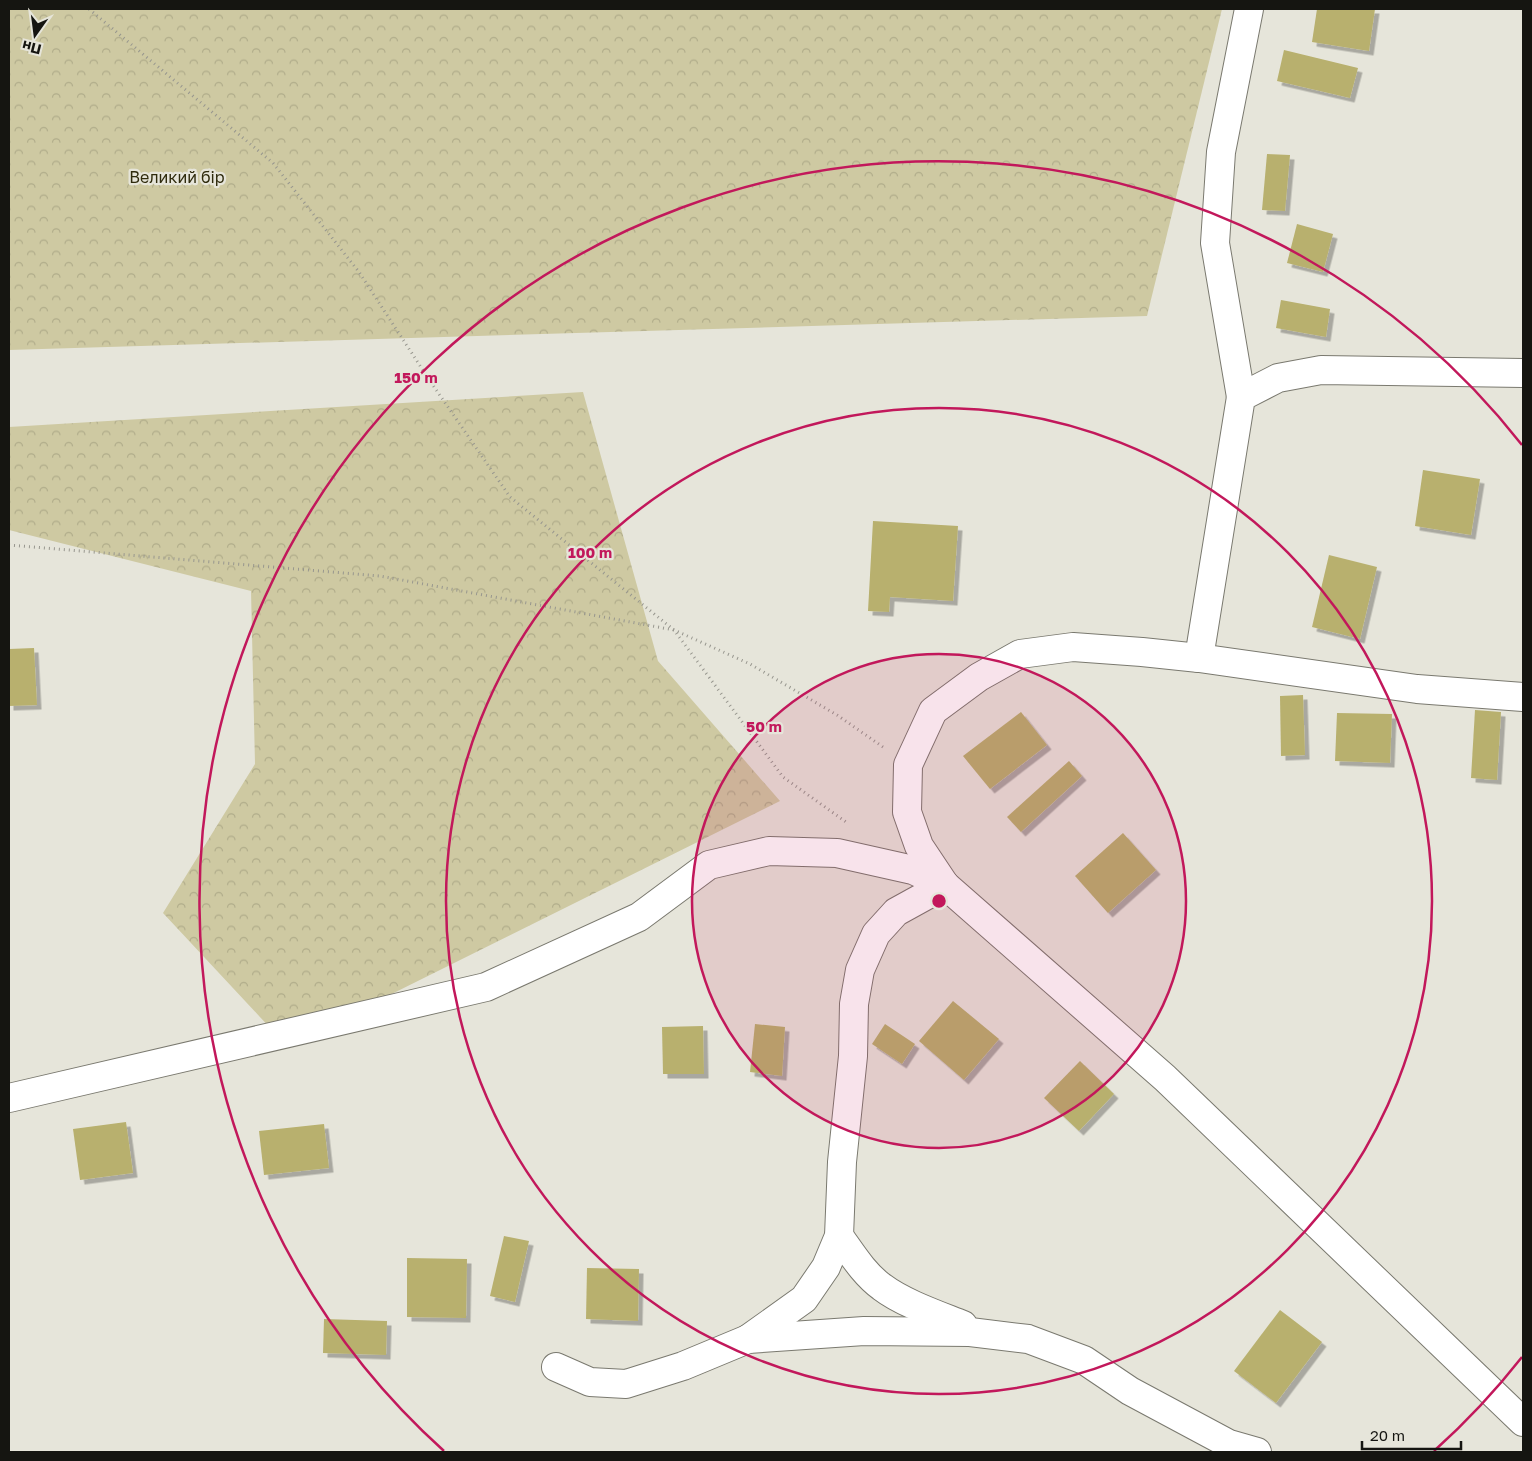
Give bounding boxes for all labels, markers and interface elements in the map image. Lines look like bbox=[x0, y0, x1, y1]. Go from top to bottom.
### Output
north arrow bbox=[10, 10, 60, 60]
text: Пн bbox=[20, 38, 43, 59]
park label: Великий бір bbox=[129, 167, 225, 187]
text: 150 m bbox=[394, 368, 438, 386]
text: 100 m bbox=[568, 543, 612, 561]
text: 50 m bbox=[746, 717, 782, 735]
centre of rings bbox=[930, 892, 948, 910]
scale bar bbox=[1362, 1418, 1461, 1450]
text: 20 m bbox=[1370, 1426, 1405, 1444]

